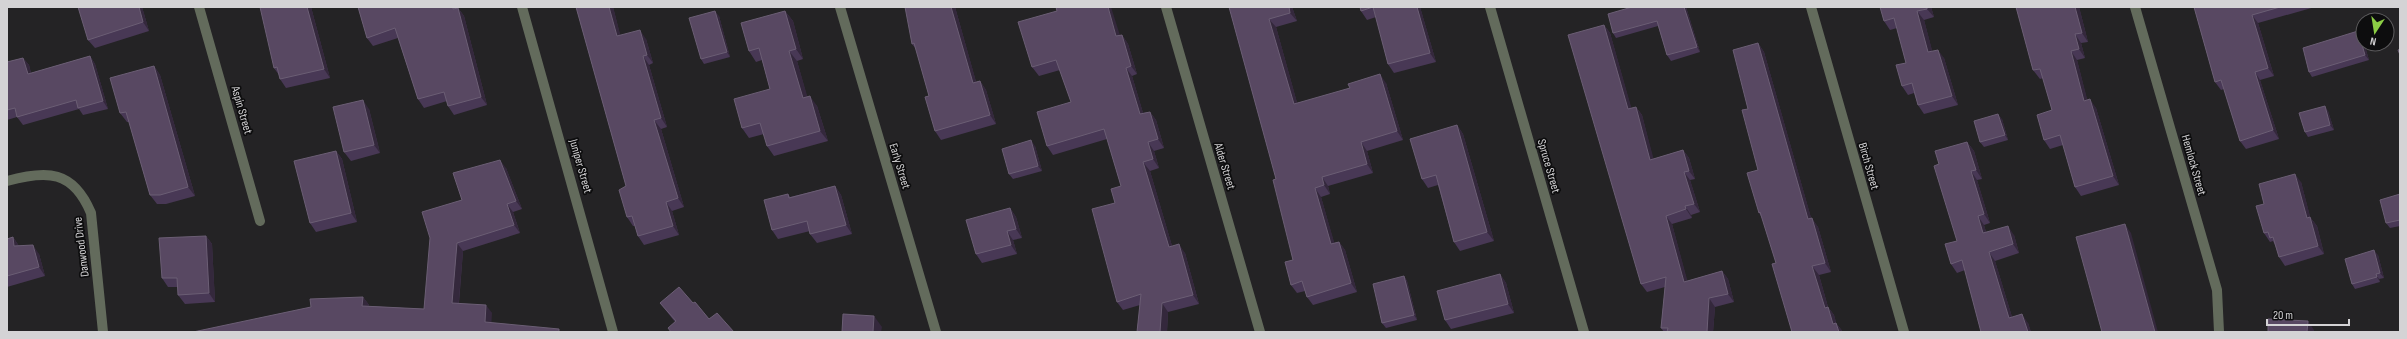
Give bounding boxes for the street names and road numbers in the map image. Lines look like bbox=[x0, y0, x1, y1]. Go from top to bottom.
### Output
street label: Aspin Street bbox=[227, 84, 256, 136]
street label: Hemlock Street bbox=[2178, 133, 2209, 198]
street label: Juniper Street bbox=[565, 137, 595, 195]
street label: Spruce Street bbox=[1534, 137, 1563, 195]
street label: Alder Street bbox=[1210, 140, 1239, 192]
street label: Birch Street bbox=[1855, 141, 1882, 192]
street label: Early Street bbox=[885, 142, 914, 191]
street label: Danwood Drive bbox=[70, 216, 93, 278]

